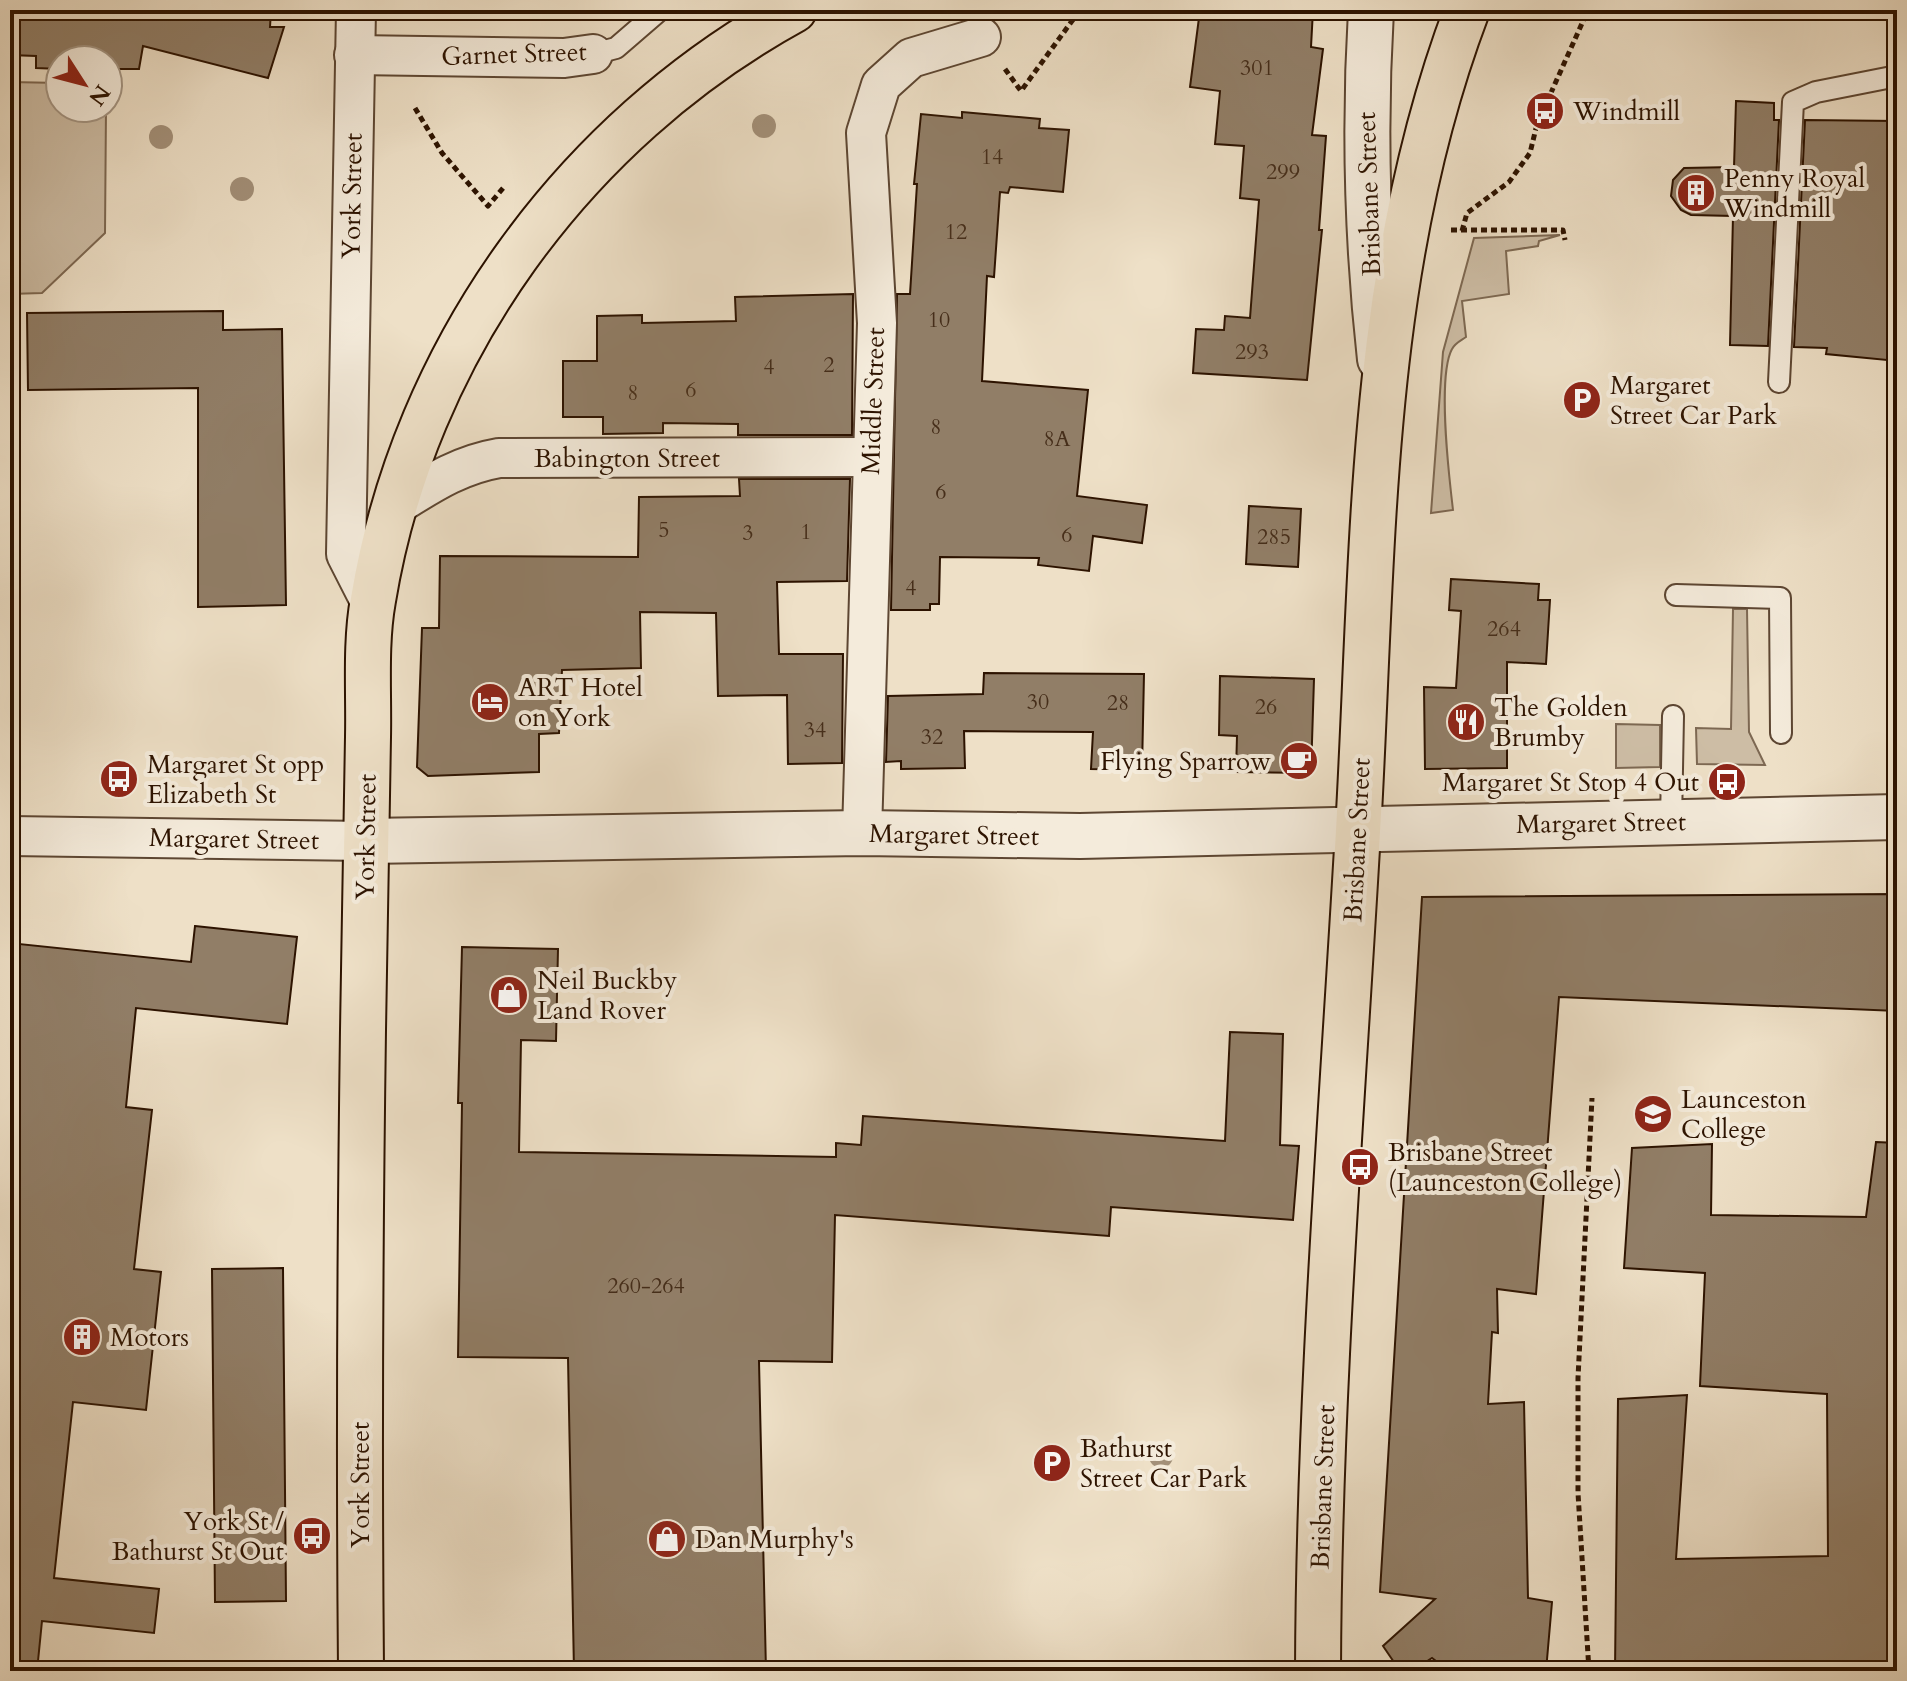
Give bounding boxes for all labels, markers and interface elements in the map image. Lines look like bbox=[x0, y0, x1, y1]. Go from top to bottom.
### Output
street label: Garnet Street bbox=[441, 34, 587, 74]
north arrow bbox=[44, 44, 124, 124]
house number: 301 bbox=[1240, 53, 1274, 83]
text: N bbox=[82, 79, 117, 112]
bus stop icon: Windmill bbox=[1524, 90, 1566, 132]
place label: Windmill bbox=[1572, 94, 1681, 129]
street label: Brisbane Street bbox=[1349, 111, 1389, 277]
street label: York Street bbox=[333, 133, 371, 259]
house number: 14 bbox=[981, 142, 1003, 172]
house number: 299 bbox=[1266, 157, 1300, 187]
place label: Penny Royal Windmill bbox=[1723, 161, 1865, 226]
building icon: Penny Royal Windmill bbox=[1675, 172, 1717, 214]
house number: 12 bbox=[945, 217, 967, 247]
house number: 10 bbox=[928, 305, 950, 335]
street label: Middle Street bbox=[853, 327, 893, 475]
house number: 293 bbox=[1235, 337, 1269, 367]
house number: 2 bbox=[823, 350, 835, 380]
house number: 4 bbox=[763, 352, 775, 382]
place label: Margaret Street Car Park bbox=[1610, 368, 1777, 433]
house number: 6 bbox=[685, 375, 697, 405]
house number: 8 bbox=[627, 378, 639, 408]
parking icon: Margaret Street Car Park bbox=[1561, 379, 1603, 421]
house number: 8 bbox=[930, 412, 942, 442]
house number: 8A bbox=[1044, 424, 1071, 454]
street label: Babington Street bbox=[534, 441, 720, 476]
house number: 6 bbox=[935, 477, 947, 507]
house number: 5 bbox=[658, 515, 670, 545]
house number: 1 bbox=[800, 517, 812, 547]
house number: 3 bbox=[742, 518, 754, 548]
house number: 6 bbox=[1061, 520, 1073, 550]
house number: 285 bbox=[1257, 522, 1291, 552]
house number: 4 bbox=[905, 573, 917, 603]
house number: 264 bbox=[1487, 614, 1521, 644]
place label: ART Hotel on York bbox=[518, 670, 643, 735]
hotel icon: ART Hotel on York bbox=[469, 681, 511, 723]
house number: 30 bbox=[1027, 687, 1049, 717]
house number: 28 bbox=[1107, 688, 1129, 718]
place label: The Golden Brumby bbox=[1494, 690, 1628, 755]
house number: 26 bbox=[1255, 692, 1277, 722]
restaurant icon: The Golden Brumby bbox=[1445, 701, 1487, 743]
house number: 34 bbox=[804, 715, 826, 745]
house number: 32 bbox=[921, 722, 943, 752]
cafe icon: Flying Sparrow bbox=[1278, 740, 1320, 782]
place label: Flying Sparrow bbox=[1100, 744, 1271, 779]
place label: Margaret St opp Elizabeth St bbox=[147, 747, 324, 812]
street label: Brisbane Street bbox=[1335, 757, 1379, 923]
bus stop icon: Margaret St opp Elizabeth St bbox=[98, 758, 140, 800]
bus stop icon: Margaret St Stop 4 Out bbox=[1706, 761, 1748, 803]
place label: Margaret St Stop 4 Out bbox=[1442, 765, 1699, 800]
street label: York Street bbox=[347, 774, 385, 900]
street label: Margaret Street bbox=[1516, 804, 1686, 842]
street label: Margaret Street bbox=[869, 816, 1039, 854]
street label: Margaret Street bbox=[149, 820, 319, 858]
place label: Neil Buckby Land Rover bbox=[537, 963, 678, 1028]
shop icon: Neil Buckby Land Rover bbox=[488, 974, 530, 1016]
place label: Launceston College bbox=[1681, 1082, 1807, 1147]
school or university icon: Launceston College bbox=[1632, 1093, 1674, 1135]
place label: Brisbane Street (Launceston College) bbox=[1388, 1135, 1622, 1200]
bus stop icon: Brisbane Street (Launceston College) bbox=[1339, 1146, 1381, 1188]
house number: 260-264 bbox=[607, 1271, 685, 1301]
building icon: Motors bbox=[61, 1316, 103, 1358]
place label: Motors bbox=[110, 1320, 189, 1355]
street label: Brisbane Street bbox=[1303, 1404, 1343, 1570]
street label: York Street bbox=[343, 1422, 378, 1548]
place label: Bathurst Street Car Park bbox=[1080, 1431, 1247, 1496]
parking icon: Bathurst Street Car Park bbox=[1031, 1442, 1073, 1484]
place label: York St / Bathurst St Out bbox=[112, 1504, 285, 1569]
bus stop icon: York St / Bathurst St Out bbox=[291, 1515, 333, 1557]
shop icon: Dan Murphy's bbox=[646, 1518, 688, 1560]
place label: Dan Murphy's bbox=[695, 1522, 854, 1557]

